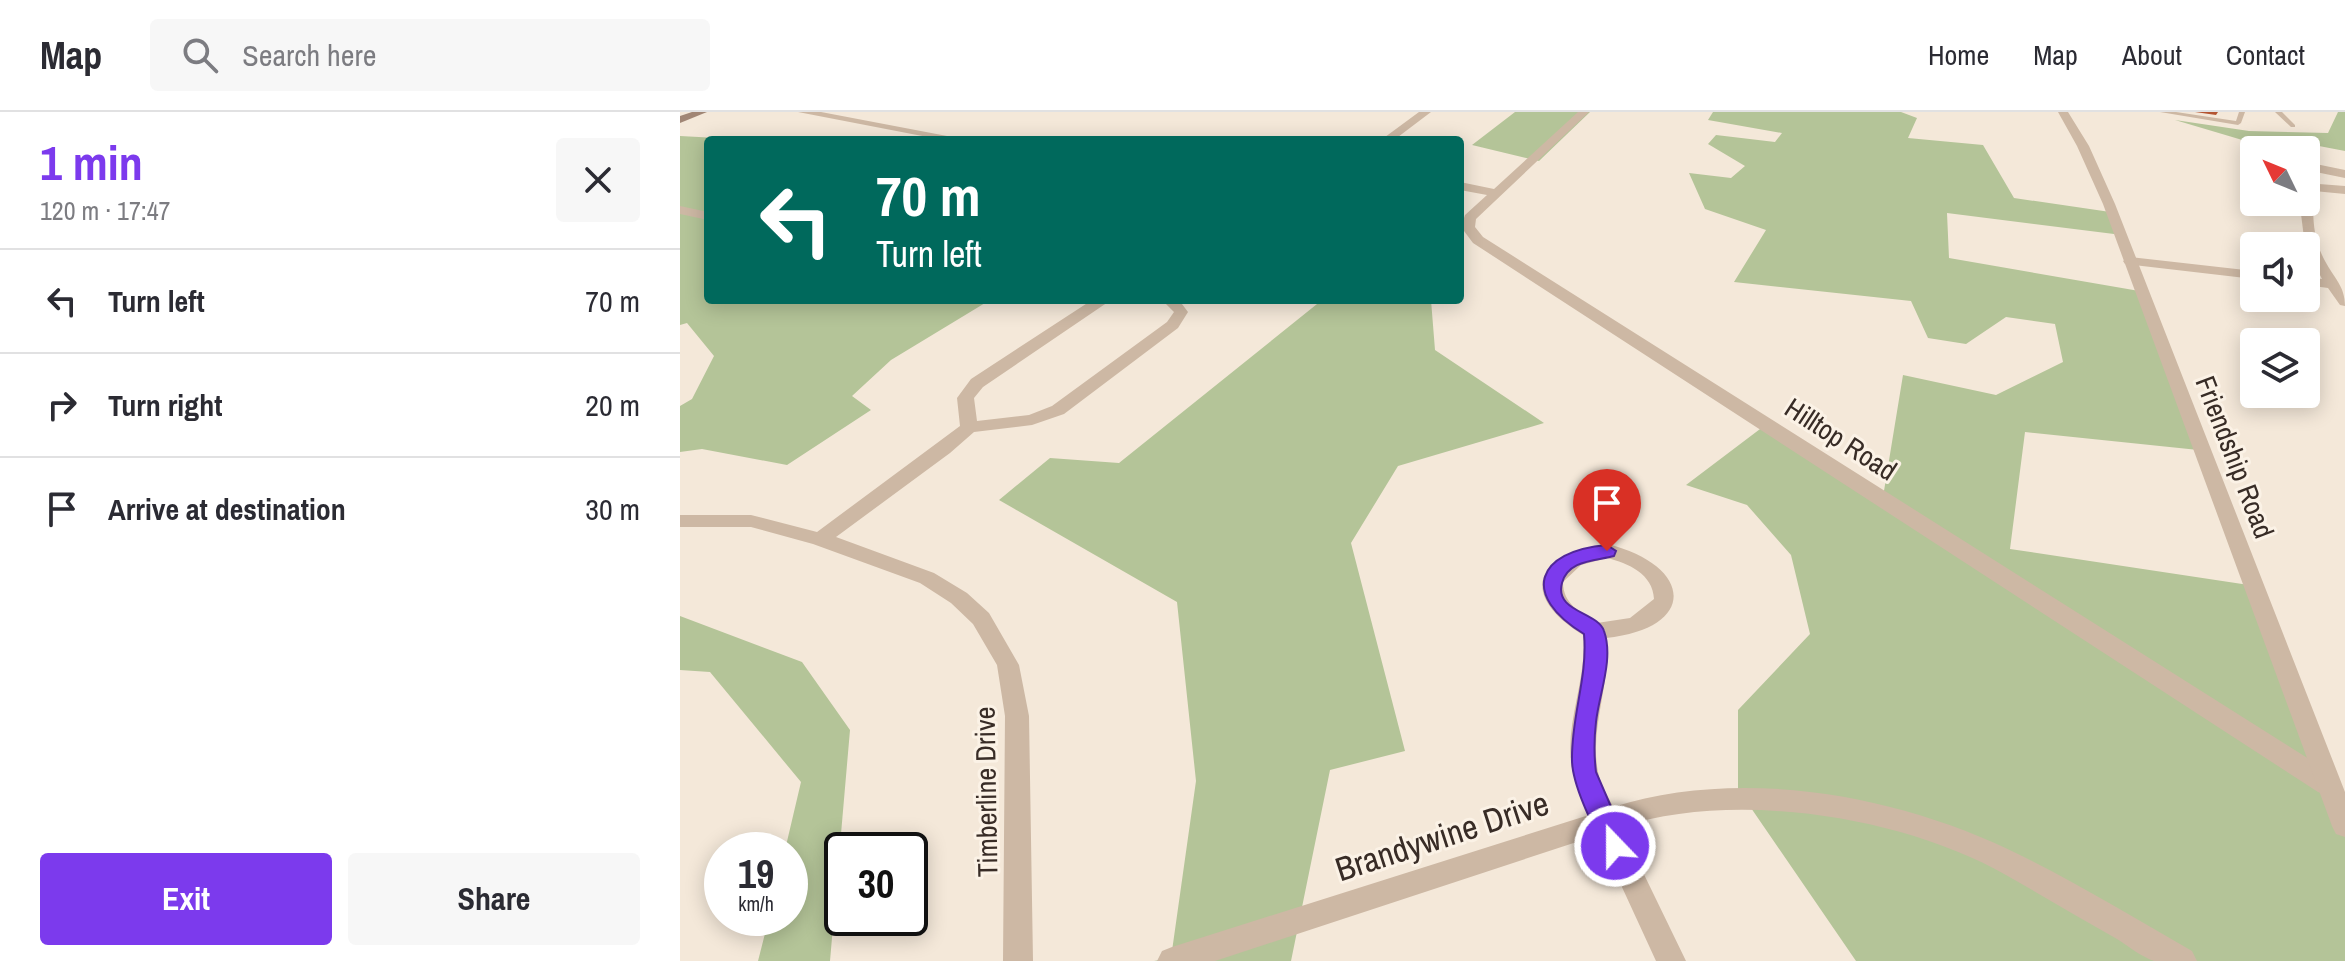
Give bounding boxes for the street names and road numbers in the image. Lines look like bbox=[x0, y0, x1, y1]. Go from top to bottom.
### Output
street label: Friendship Road bbox=[2187, 370, 2283, 544]
street label: Hilltop Road bbox=[1778, 389, 1904, 489]
street label: Timberline Drive bbox=[966, 706, 1006, 878]
street label: Brandywine Drive bbox=[1330, 780, 1554, 892]

